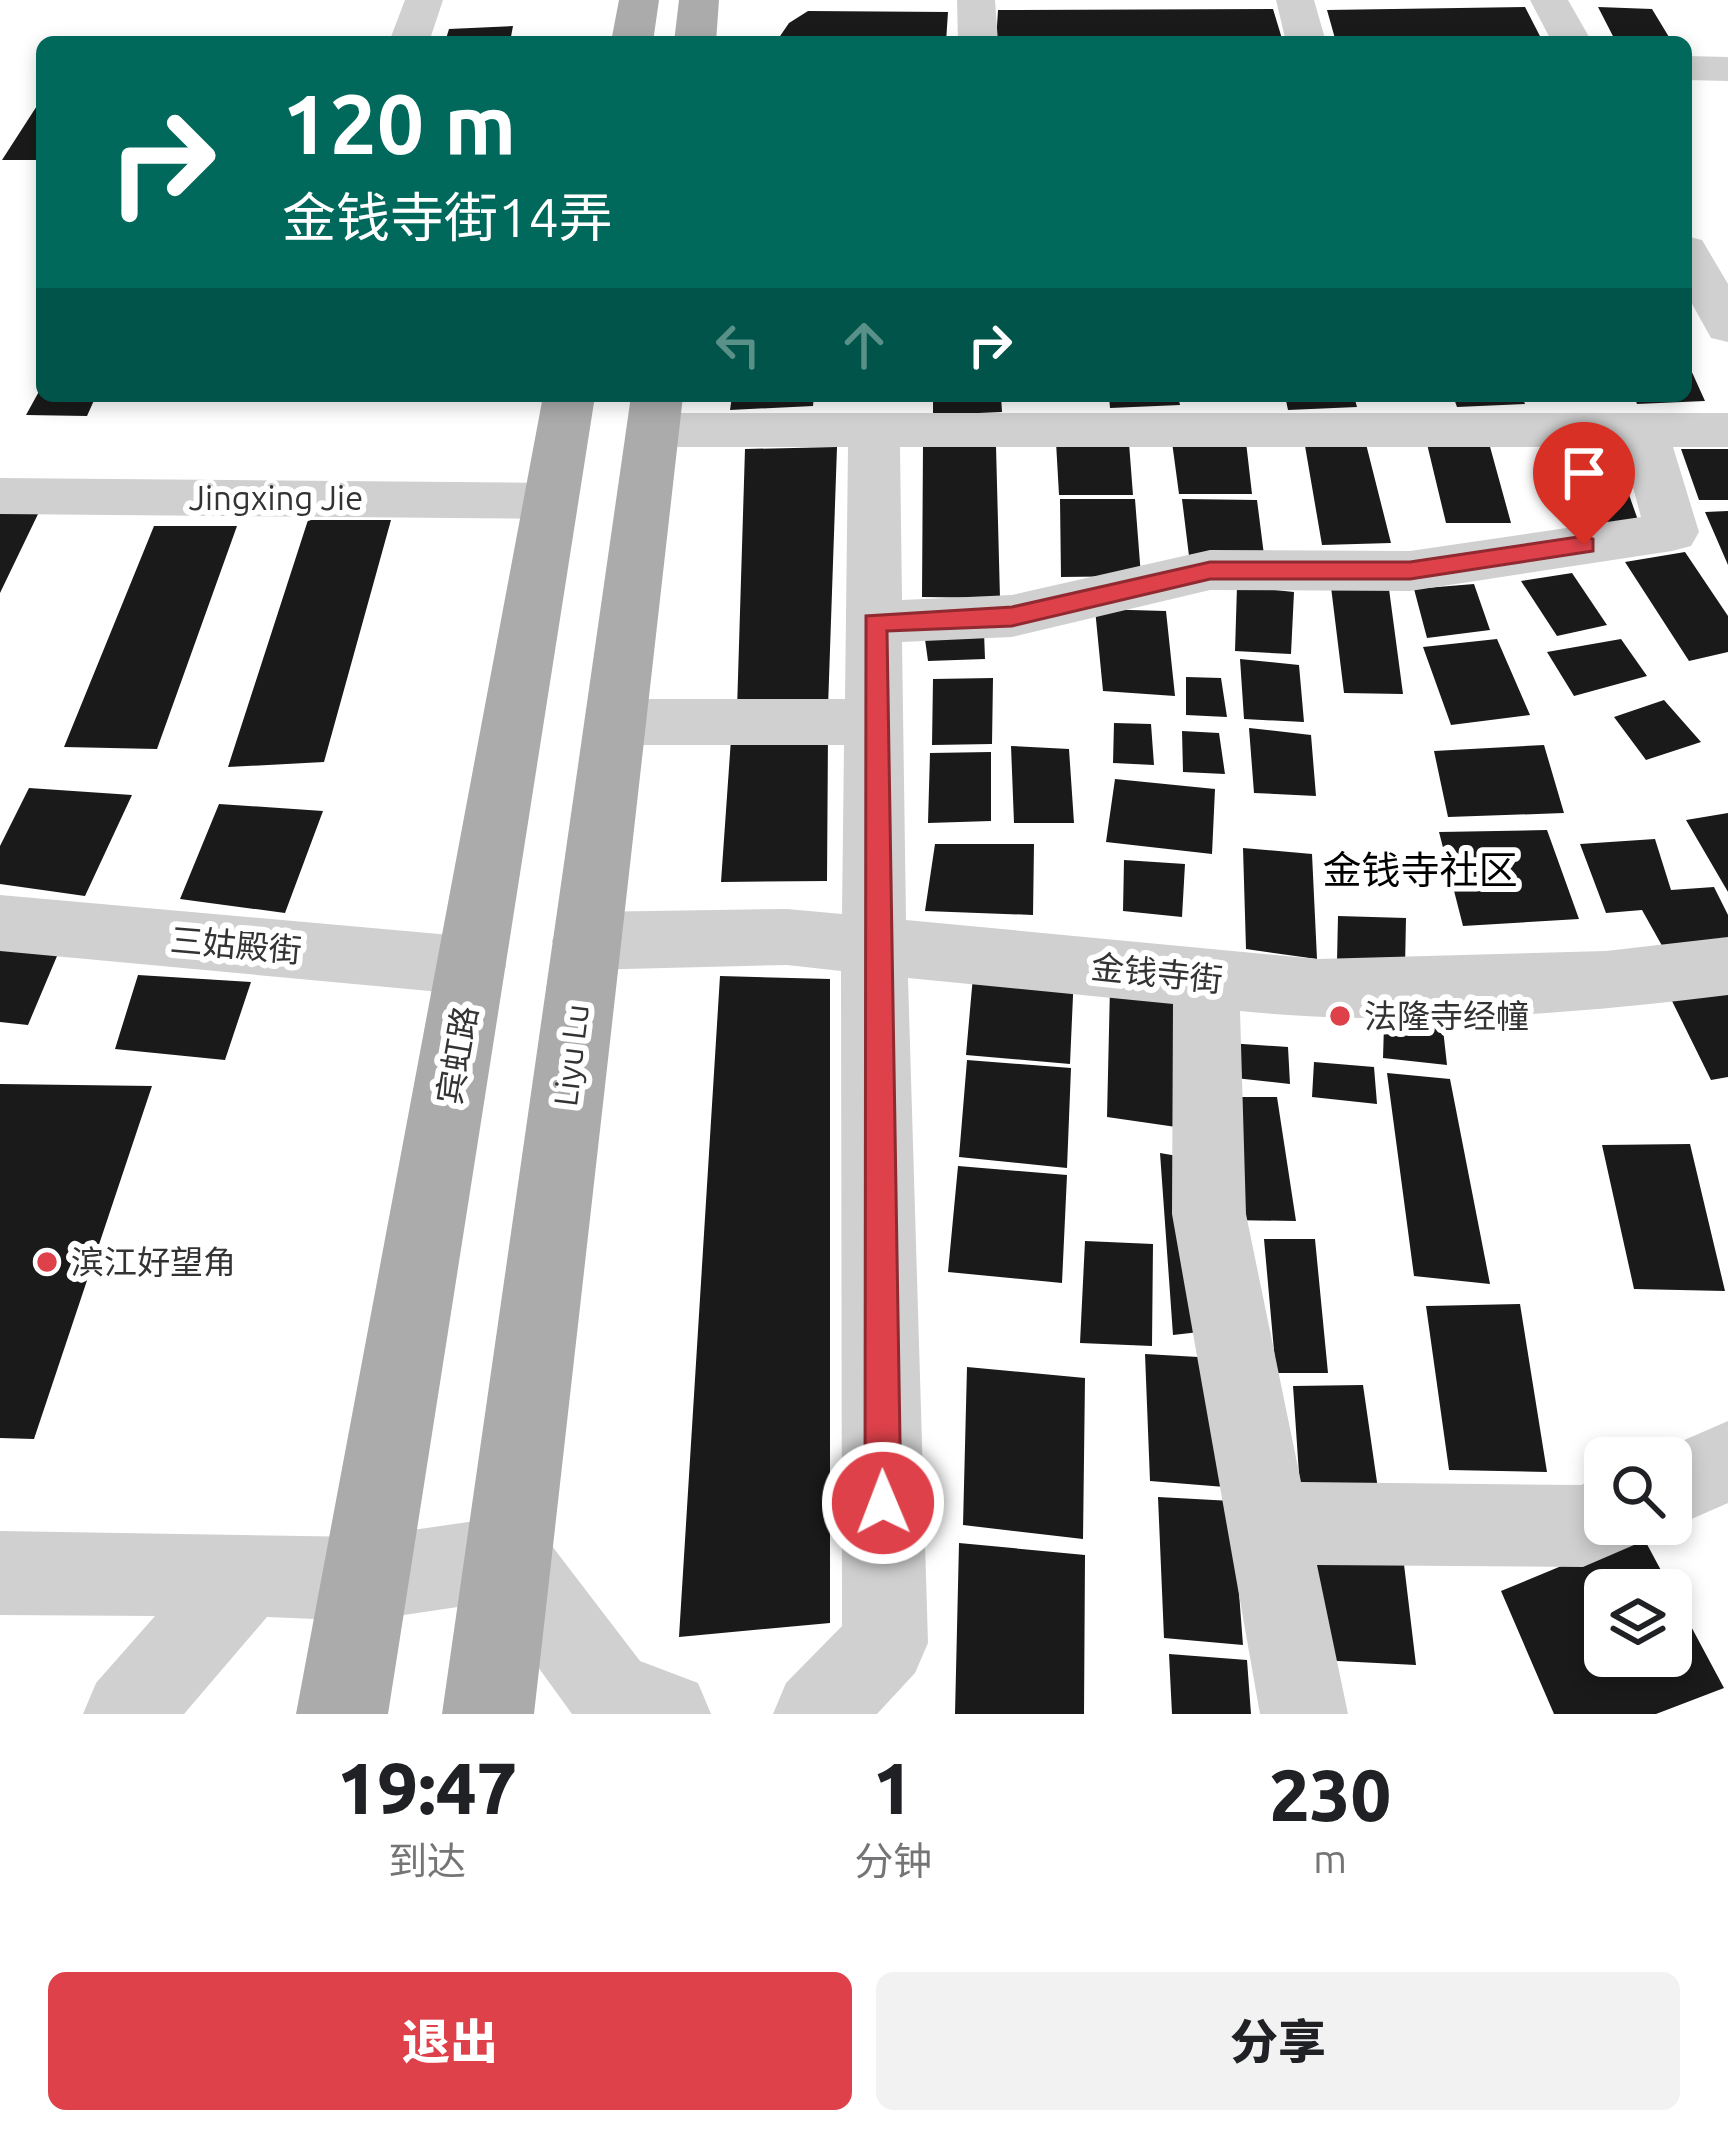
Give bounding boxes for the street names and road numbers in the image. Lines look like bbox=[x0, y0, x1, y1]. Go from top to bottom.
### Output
street label: Jingxing Jie bbox=[189, 479, 363, 516]
street label: 三姑殿街 bbox=[169, 920, 303, 969]
street label: 金钱寺街 bbox=[1089, 947, 1225, 998]
street label: Liyu Lu bbox=[546, 1002, 595, 1108]
street label: 宾虹路 bbox=[430, 1003, 483, 1107]

